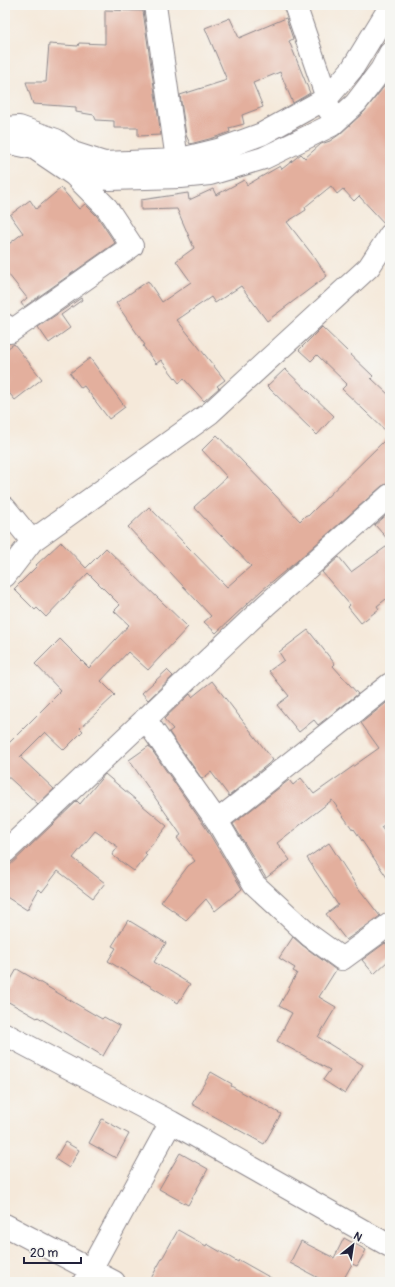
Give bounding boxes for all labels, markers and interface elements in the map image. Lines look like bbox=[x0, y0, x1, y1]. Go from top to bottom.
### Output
north arrow bbox=[333, 1225, 373, 1265]
text: N bbox=[351, 1229, 365, 1245]
scale bar bbox=[24, 1239, 81, 1265]
text: 20 m bbox=[30, 1246, 59, 1261]

